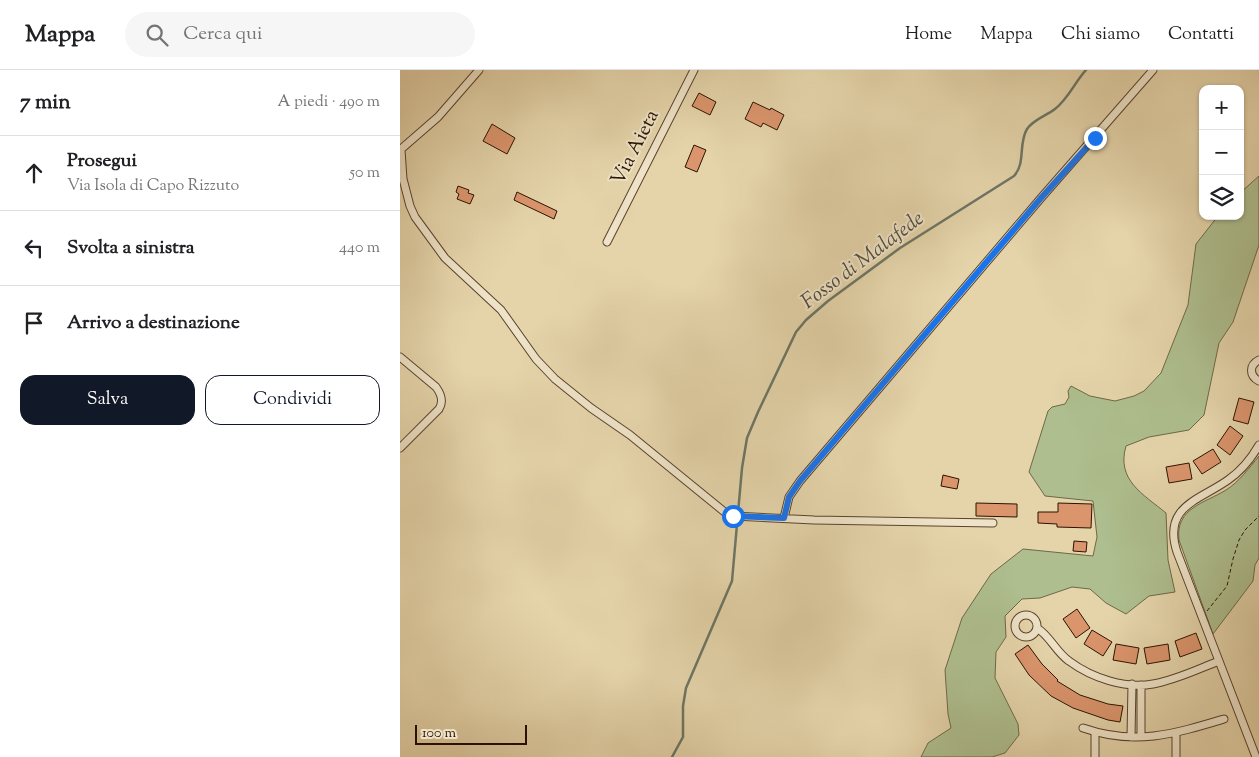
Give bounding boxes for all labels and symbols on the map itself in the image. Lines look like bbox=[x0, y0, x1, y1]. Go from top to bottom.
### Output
street label: Via Aieta bbox=[605, 105, 667, 191]
route end bbox=[1084, 127, 1107, 150]
water label: Fosso di Malafede bbox=[795, 205, 931, 317]
route start bbox=[722, 505, 745, 528]
scale bar bbox=[415, 722, 528, 745]

